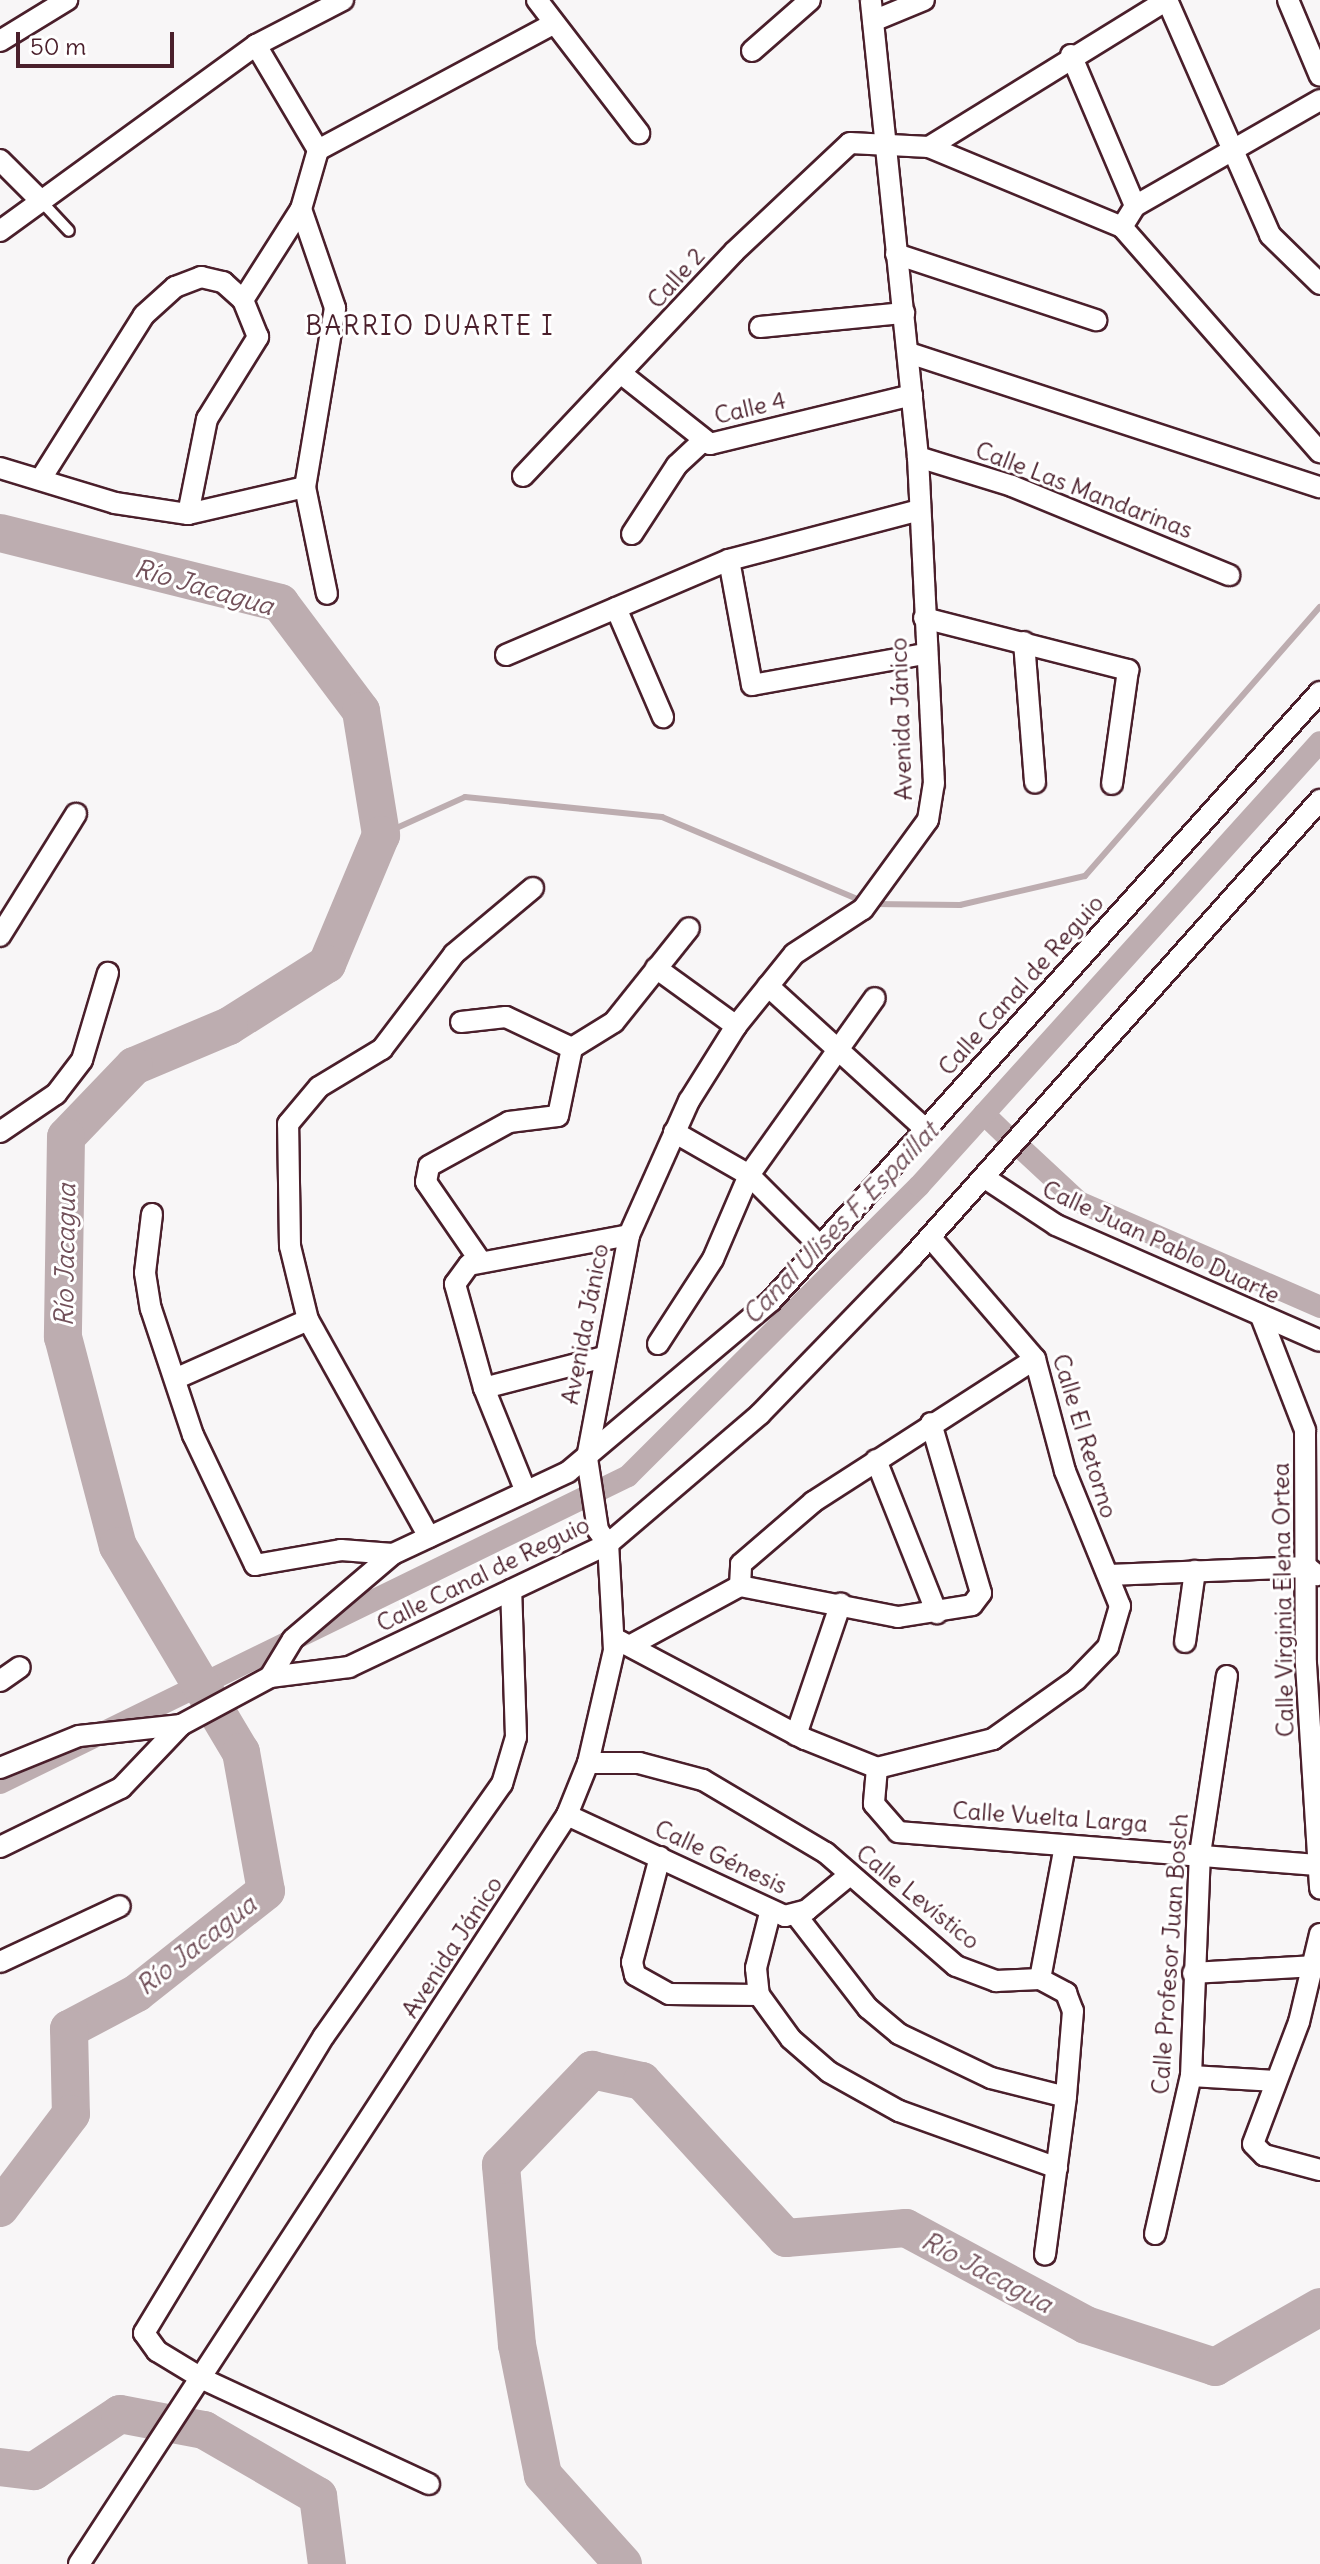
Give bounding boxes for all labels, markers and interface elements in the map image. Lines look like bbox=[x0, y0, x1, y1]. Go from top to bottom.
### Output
scale bar bbox=[20, 16, 178, 66]
text: 50 m bbox=[30, 31, 86, 61]
street label: Calle 2 bbox=[641, 242, 711, 314]
district label: BARRIO DUARTE I bbox=[305, 310, 555, 342]
street label: Calle 4 bbox=[711, 386, 789, 430]
street label: Calle Las Mandarinas bbox=[971, 435, 1197, 545]
water label: Río Jacagua bbox=[131, 552, 277, 622]
street label: Avenida Jánico bbox=[884, 637, 918, 801]
street label: Calle Canal de Reguio bbox=[932, 889, 1110, 1081]
water label: Canal Ulises F. Espaillat bbox=[735, 1116, 945, 1330]
street label: Calle Juan Pablo Duarte bbox=[1038, 1174, 1284, 1310]
water label: Río Jacagua bbox=[48, 1183, 82, 1327]
street label: Avenida Jánico bbox=[555, 1241, 615, 1407]
street label: Calle El Retorno bbox=[1046, 1350, 1124, 1522]
street label: Calle Virginia Elena Ortea bbox=[1266, 1462, 1300, 1738]
street label: Calle Canal de Reguio bbox=[372, 1510, 594, 1638]
street label: Calle Vuelta Larga bbox=[951, 1796, 1149, 1838]
street label: Calle Profesor Juan Bosch bbox=[1146, 1812, 1194, 2096]
street label: Calle Génesis bbox=[650, 1814, 792, 1900]
street label: Calle Levístico bbox=[850, 1838, 986, 1956]
street label: Avenida Jánico bbox=[395, 1871, 509, 2023]
water label: Río Jacagua bbox=[130, 1889, 262, 2001]
water label: Río Jacagua bbox=[916, 2225, 1058, 2319]

